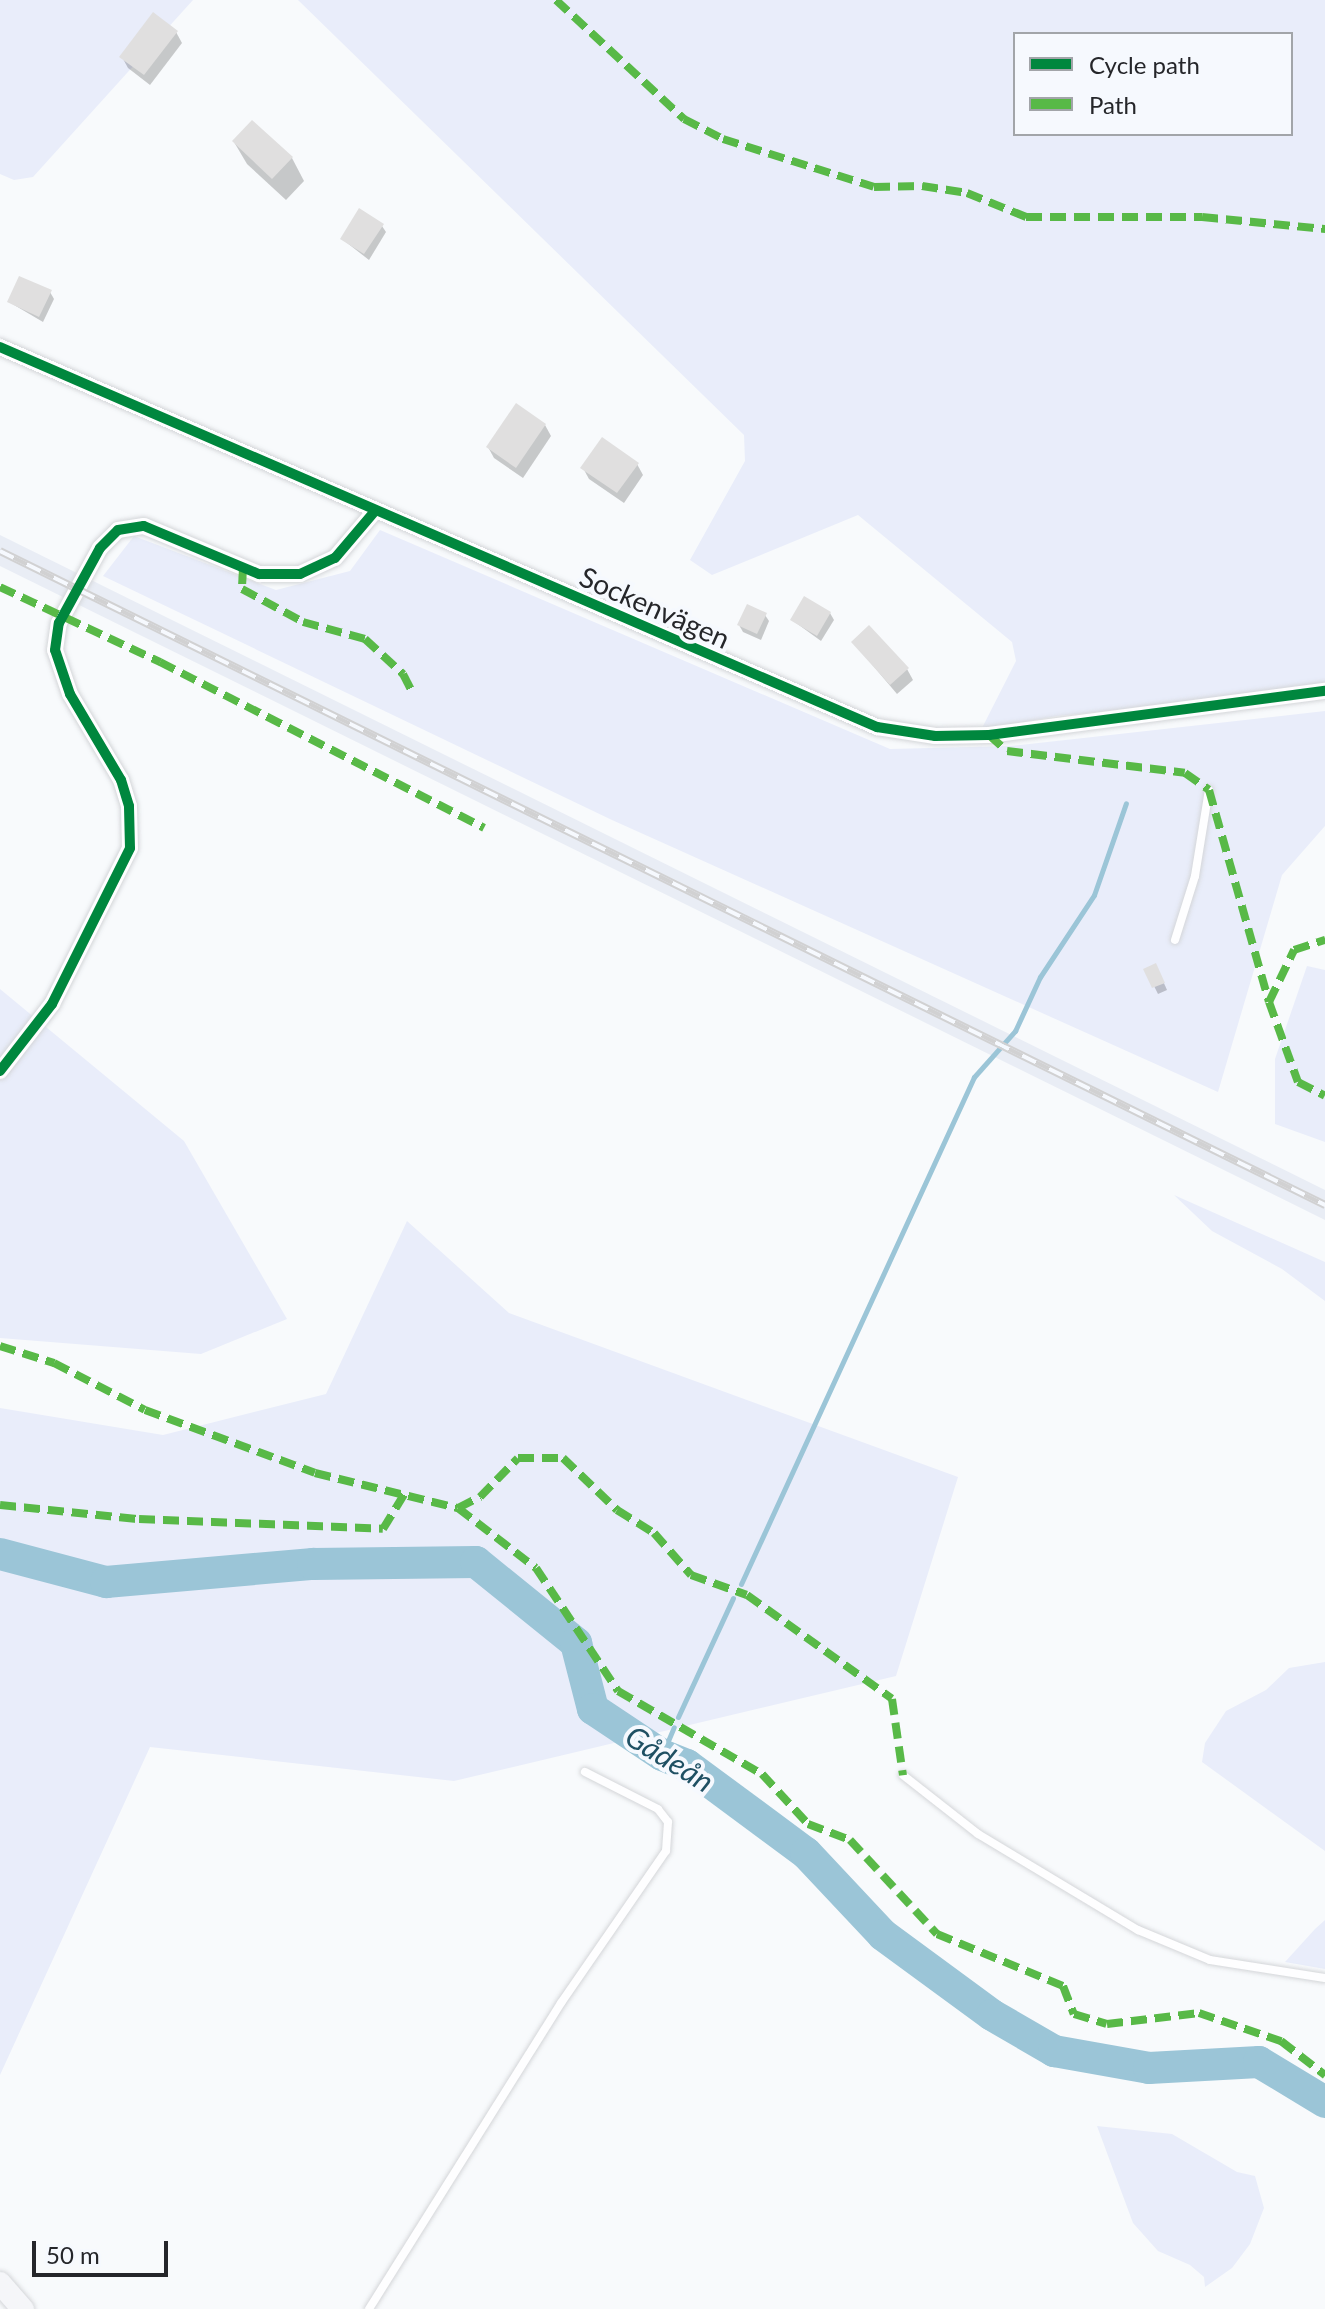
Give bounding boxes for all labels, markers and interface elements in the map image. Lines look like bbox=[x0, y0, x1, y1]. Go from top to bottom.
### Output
legend bbox=[1013, 32, 1293, 136]
text: Cycle path bbox=[1089, 50, 1200, 79]
text: Path bbox=[1089, 90, 1137, 119]
street label: Sockenvägen bbox=[575, 559, 735, 655]
water label: Gådeån bbox=[619, 1717, 721, 1799]
scale bar bbox=[36, 2225, 172, 2275]
text: 50 m bbox=[46, 2240, 100, 2269]

